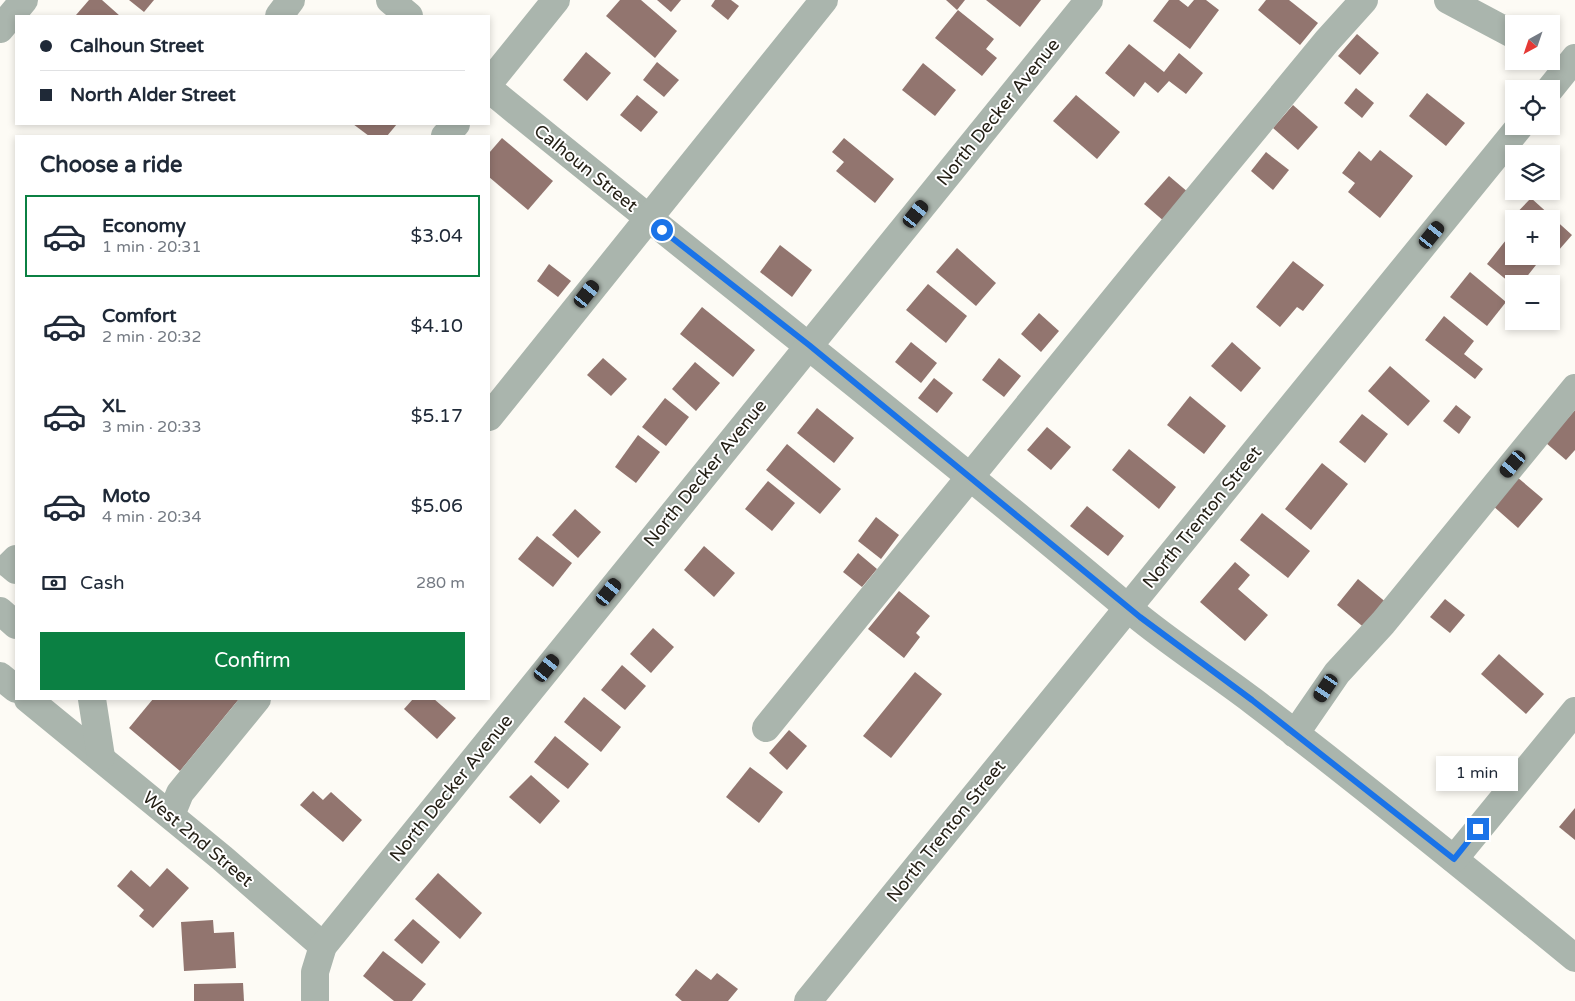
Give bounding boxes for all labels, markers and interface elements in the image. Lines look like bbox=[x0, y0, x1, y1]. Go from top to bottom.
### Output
north arrow bbox=[1505, 15, 1560, 70]
map controls bbox=[1505, 15, 1560, 330]
street label: North Decker Avenue bbox=[932, 34, 1064, 190]
text: Calhoun Street bbox=[70, 35, 204, 57]
button: locate bbox=[1505, 80, 1560, 135]
text: North Alder Street bbox=[70, 84, 236, 106]
street label: Calhoun Street bbox=[530, 119, 642, 217]
button: layers bbox=[1505, 145, 1560, 200]
text: Choose a ride bbox=[40, 152, 183, 178]
car bbox=[900, 198, 931, 230]
button: + bbox=[1505, 210, 1560, 265]
icon: car bbox=[42, 214, 87, 259]
text: Economy bbox=[102, 215, 186, 237]
route start bbox=[651, 219, 673, 241]
car bbox=[1416, 219, 1447, 251]
text: $3.04 bbox=[411, 225, 463, 247]
text: 1 min · 20:31 bbox=[102, 237, 201, 257]
button: − bbox=[1505, 275, 1560, 330]
car bbox=[571, 278, 602, 310]
icon: car bbox=[42, 304, 87, 349]
text: Comfort bbox=[102, 305, 176, 327]
text: $4.10 bbox=[411, 315, 463, 337]
text: 2 min · 20:32 bbox=[102, 327, 201, 347]
icon: car bbox=[42, 394, 87, 439]
text: XL bbox=[102, 395, 126, 417]
street label: North Decker Avenue bbox=[639, 395, 771, 551]
text: $5.17 bbox=[411, 405, 463, 427]
text: 3 min · 20:33 bbox=[102, 417, 201, 437]
street label: North Trenton Street bbox=[1138, 441, 1266, 593]
car bbox=[1497, 448, 1528, 480]
icon: car bbox=[42, 484, 87, 529]
text: Moto bbox=[102, 485, 150, 507]
text: $5.06 bbox=[411, 495, 463, 517]
text: 4 min · 20:34 bbox=[102, 507, 201, 527]
icon: cash bbox=[40, 569, 68, 597]
text: Cash bbox=[80, 572, 125, 594]
text: 280 m bbox=[416, 573, 465, 593]
car bbox=[593, 576, 624, 608]
button: Confirm bbox=[40, 632, 465, 690]
car bbox=[531, 652, 562, 684]
car bbox=[1311, 671, 1340, 705]
street label: North Decker Avenue bbox=[385, 710, 517, 866]
street label: North Trenton Street bbox=[882, 755, 1010, 907]
callout: 1 min bbox=[1437, 756, 1519, 792]
text: 1 min bbox=[1456, 763, 1498, 783]
street label: West 2nd Street bbox=[138, 786, 258, 892]
route end bbox=[1467, 818, 1489, 840]

